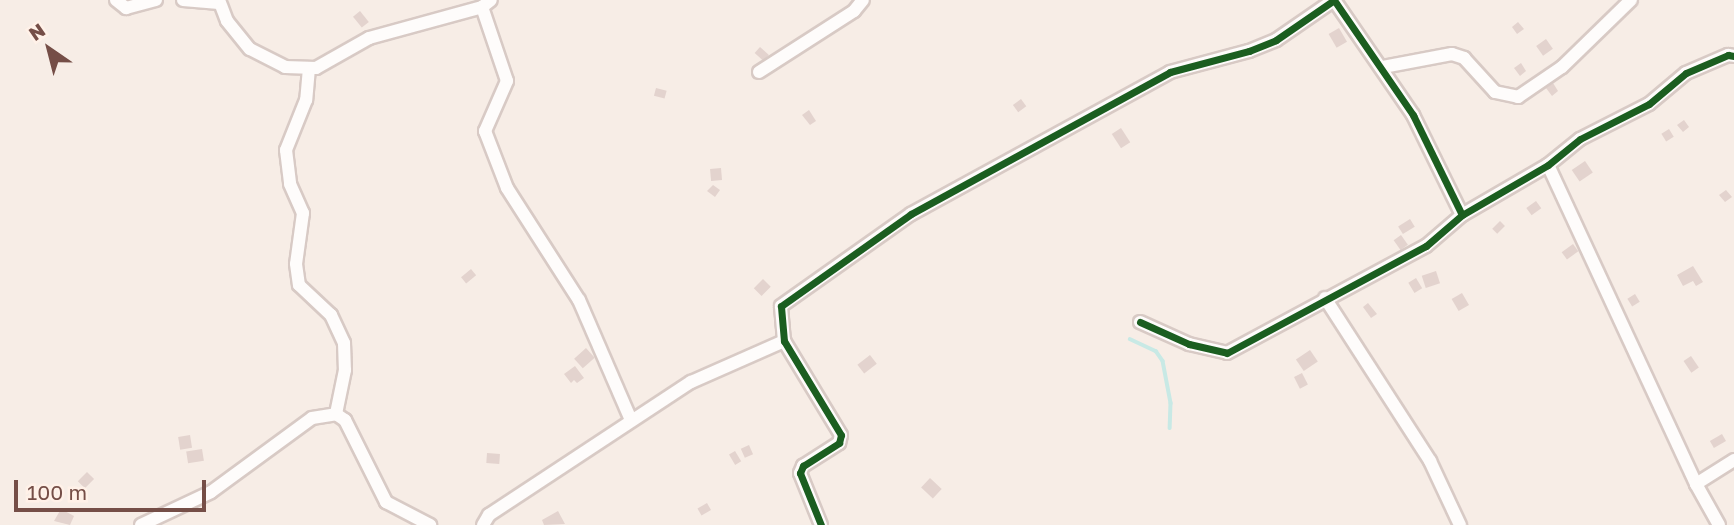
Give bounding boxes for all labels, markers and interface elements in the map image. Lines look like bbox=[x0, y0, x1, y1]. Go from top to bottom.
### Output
north arrow bbox=[14, 14, 84, 84]
text: N bbox=[24, 18, 49, 45]
scale bar bbox=[18, 466, 210, 510]
text: 100 m bbox=[27, 479, 87, 505]

